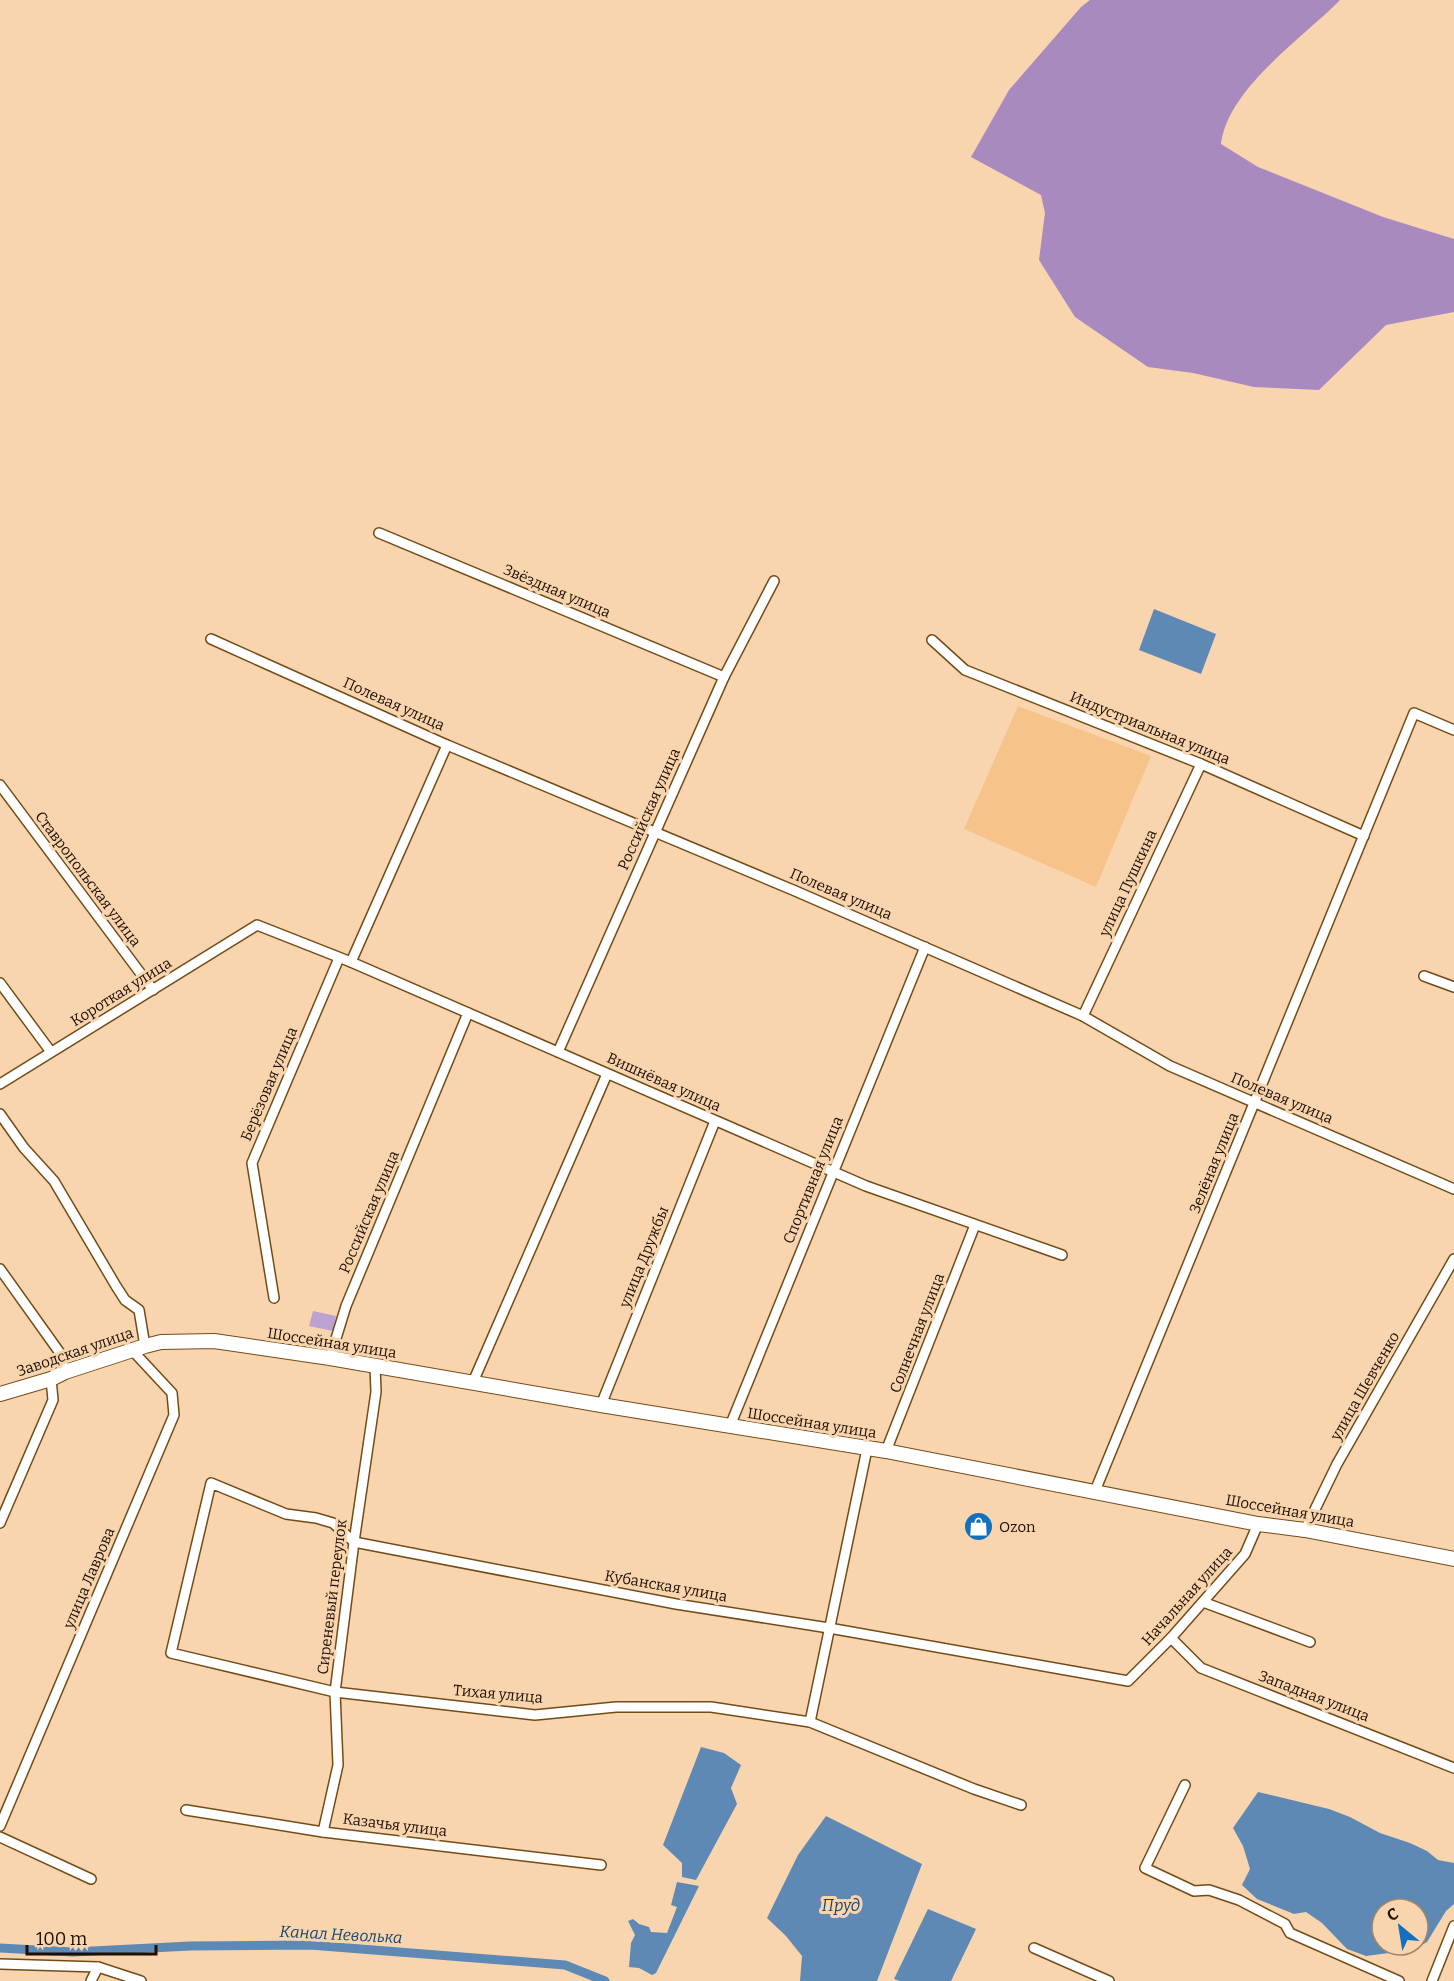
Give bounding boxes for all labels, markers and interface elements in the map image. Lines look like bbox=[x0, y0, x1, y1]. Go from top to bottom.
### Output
street label: Звёздная улица bbox=[501, 560, 613, 622]
street label: Полевая улица bbox=[340, 674, 448, 734]
street label: Индустриальная улица bbox=[1067, 688, 1233, 768]
street label: Российская улица bbox=[614, 745, 684, 873]
street label: Ставропольская улица bbox=[31, 808, 145, 950]
street label: улица Пушкина bbox=[1095, 827, 1161, 940]
street label: Полевая улица bbox=[787, 864, 895, 924]
street label: Короткая улица bbox=[67, 954, 175, 1030]
street label: Берёзовая улица bbox=[237, 1024, 301, 1144]
street label: Вишнёвая улица bbox=[604, 1049, 724, 1115]
street label: Полевая улица bbox=[1228, 1068, 1336, 1128]
street label: Зелёная улица bbox=[1186, 1110, 1242, 1216]
street label: Спортивная улица bbox=[779, 1114, 847, 1246]
street label: Российская улица bbox=[335, 1148, 403, 1276]
street label: улица Дружбы bbox=[615, 1204, 673, 1311]
street label: Солнечная улица bbox=[886, 1271, 948, 1395]
street label: Заводская улица bbox=[14, 1324, 136, 1380]
street label: Шоссейная улица bbox=[266, 1324, 398, 1362]
street label: улица Шевченко bbox=[1326, 1329, 1403, 1444]
street label: Шоссейная улица bbox=[746, 1404, 878, 1442]
street label: Шоссейная улица bbox=[1224, 1491, 1356, 1531]
shop icon: Ozon bbox=[962, 1511, 994, 1543]
street label: Сиреневый переулок bbox=[314, 1518, 350, 1676]
place label: Ozon bbox=[999, 1518, 1036, 1536]
street label: улица Лаврова bbox=[59, 1525, 118, 1632]
street label: Начальная улица bbox=[1138, 1543, 1236, 1649]
street label: Кубанская улица bbox=[603, 1566, 729, 1606]
street label: Западная улица bbox=[1256, 1667, 1372, 1725]
street label: Тихая улица bbox=[452, 1681, 544, 1707]
street label: Казачья улица bbox=[342, 1810, 448, 1840]
water label: Пруд bbox=[822, 1896, 860, 1915]
north arrow bbox=[1370, 1897, 1430, 1957]
text: С bbox=[1384, 1904, 1402, 1925]
scale bar bbox=[27, 1918, 156, 1956]
water label: Канал Неволька bbox=[279, 1922, 403, 1947]
text: 100 m bbox=[36, 1928, 87, 1950]

